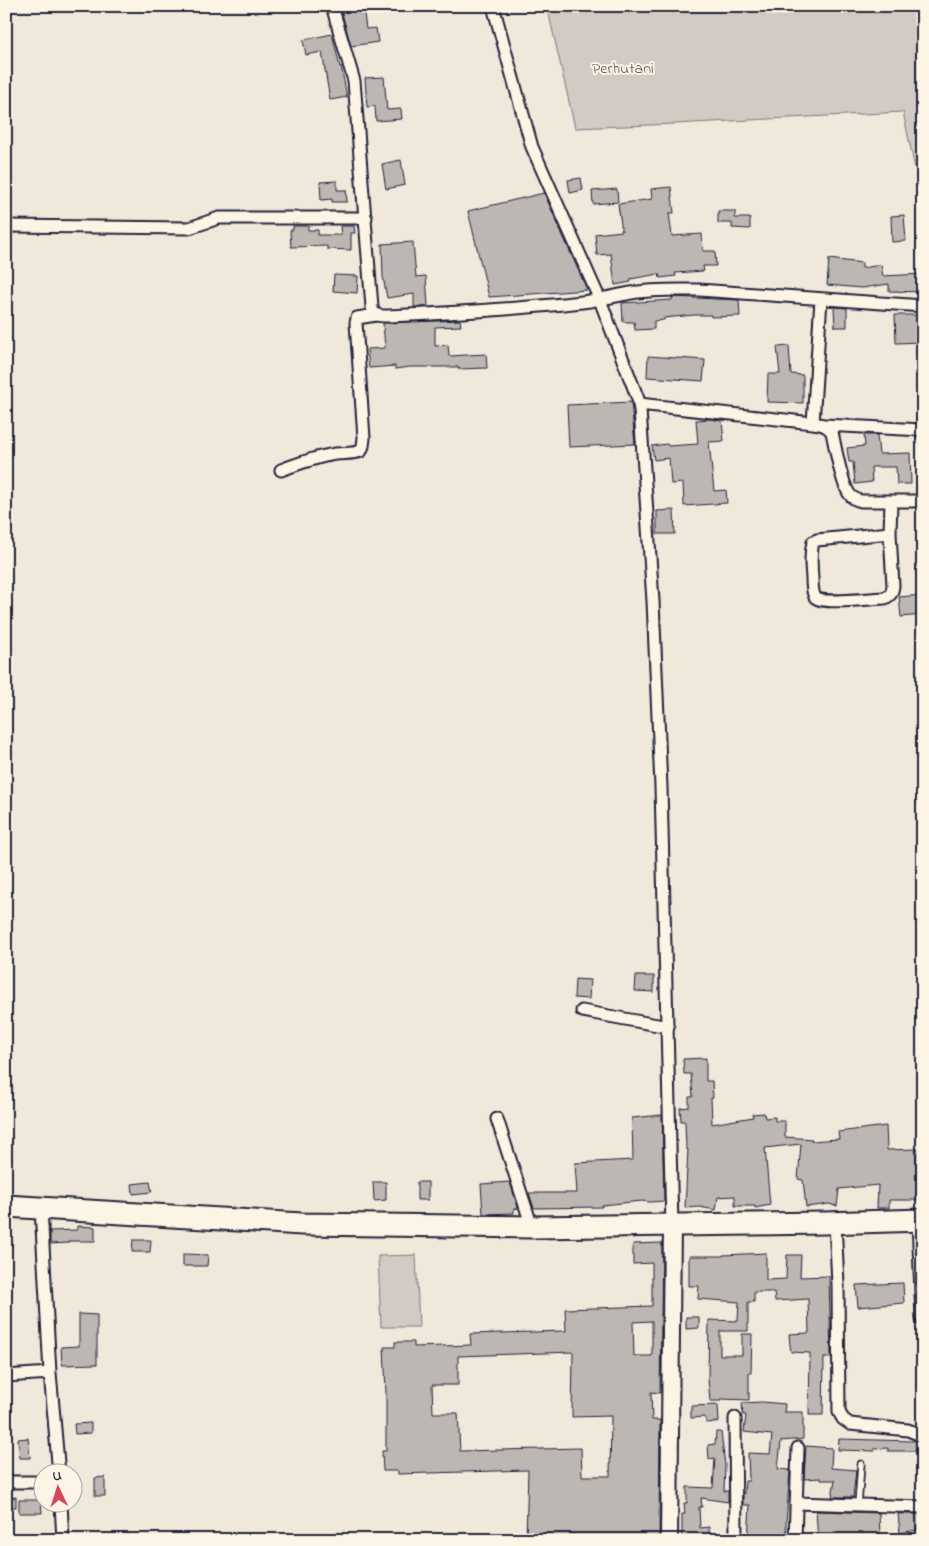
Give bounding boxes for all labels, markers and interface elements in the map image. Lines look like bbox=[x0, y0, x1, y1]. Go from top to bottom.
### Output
park label: Perhutani bbox=[592, 57, 654, 81]
north arrow bbox=[32, 1464, 82, 1514]
text: U bbox=[52, 1466, 62, 1487]

